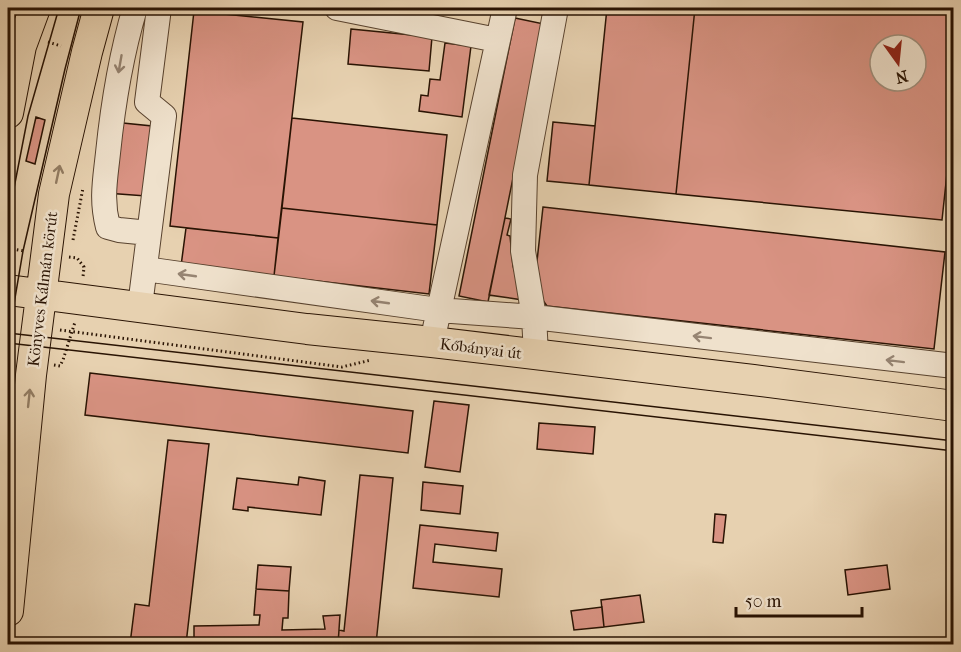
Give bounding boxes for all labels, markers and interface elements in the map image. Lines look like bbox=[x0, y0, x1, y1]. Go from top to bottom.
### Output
north arrow bbox=[868, 33, 928, 93]
one-way arrow bbox=[115, 54, 126, 73]
text: N bbox=[893, 66, 910, 88]
one-way arrow bbox=[53, 165, 64, 184]
street label: Könyves Kálmán körút bbox=[24, 210, 61, 368]
one-way arrow bbox=[178, 269, 198, 280]
one-way arrow bbox=[371, 296, 391, 307]
one-way arrow bbox=[692, 331, 712, 342]
street label: Kőbányai út bbox=[439, 334, 523, 363]
one-way arrow bbox=[886, 355, 906, 366]
one-way arrow bbox=[23, 389, 34, 409]
scale bar bbox=[736, 580, 862, 618]
text: 50 m bbox=[745, 591, 782, 612]

